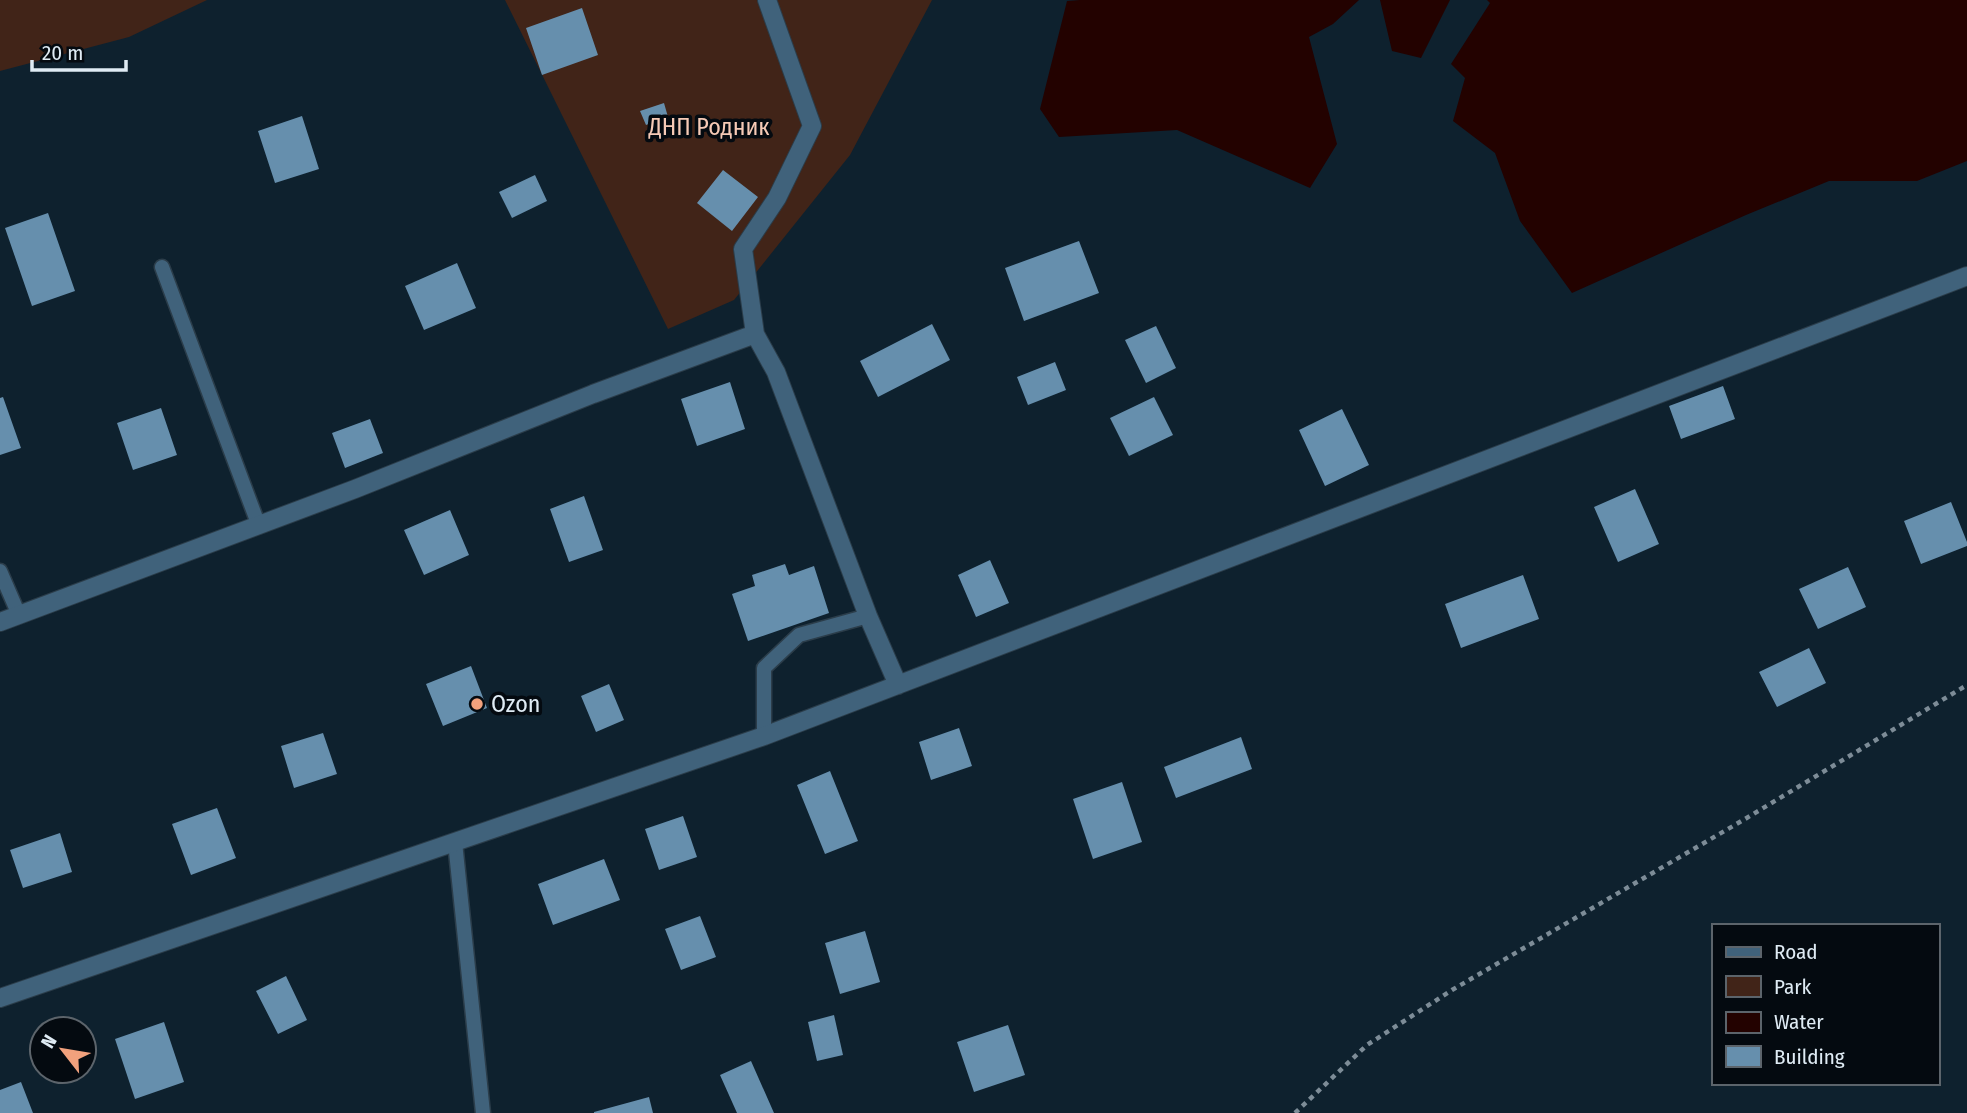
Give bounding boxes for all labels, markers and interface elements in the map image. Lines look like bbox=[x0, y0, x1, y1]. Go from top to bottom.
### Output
scale bar bbox=[32, 28, 126, 72]
text: 20 m bbox=[42, 40, 83, 66]
park label: ДНП Родник bbox=[647, 113, 770, 141]
place label: Ozon bbox=[491, 690, 540, 718]
marker: Ozon bbox=[469, 696, 485, 712]
legend bbox=[1712, 924, 1939, 1085]
text: Road bbox=[1774, 939, 1818, 965]
text: Park bbox=[1774, 974, 1812, 1000]
text: Water bbox=[1774, 1009, 1824, 1035]
north arrow bbox=[28, 1015, 98, 1085]
text: N bbox=[36, 1031, 62, 1052]
text: Building bbox=[1774, 1044, 1845, 1070]

